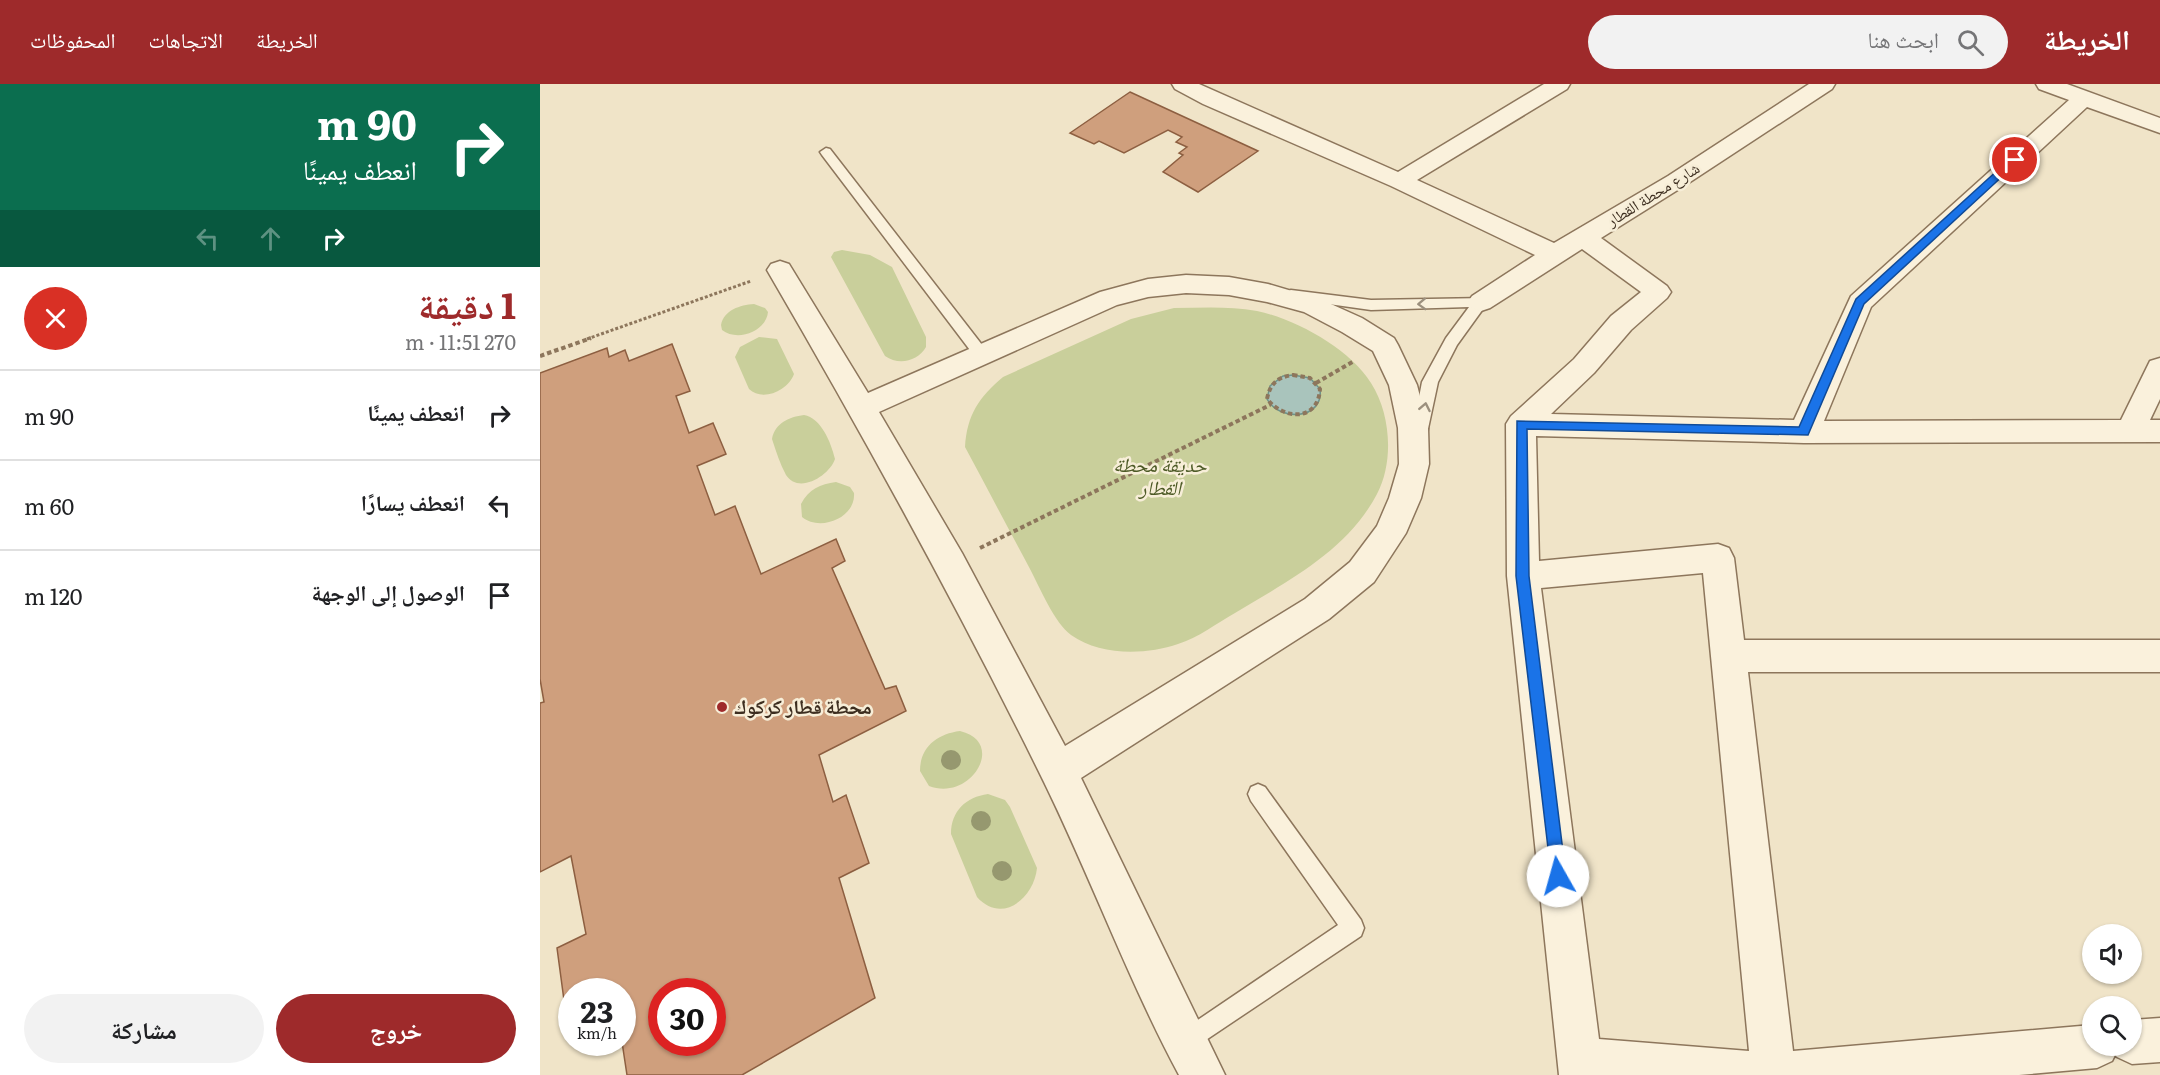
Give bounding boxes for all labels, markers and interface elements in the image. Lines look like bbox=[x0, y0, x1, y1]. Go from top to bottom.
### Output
search box bbox=[1588, 15, 2008, 69]
text: الخريطة bbox=[2044, 17, 2130, 59]
text: ابحث هنا bbox=[1868, 22, 1939, 55]
text: المحفوظات bbox=[30, 23, 115, 54]
text: الاتجاهات bbox=[148, 23, 223, 54]
text: الخريطة bbox=[256, 23, 318, 54]
icon: search bbox=[1954, 26, 1987, 59]
text: 90 m bbox=[317, 91, 417, 153]
icon: right bbox=[438, 108, 516, 186]
pin bbox=[1989, 134, 2040, 185]
icon: arrive bbox=[1998, 143, 2031, 176]
text: انعطف يمينًا bbox=[303, 148, 417, 188]
street label: شارع محطة القطار bbox=[1600, 155, 1704, 232]
icon: left bbox=[191, 222, 224, 255]
icon: ahead bbox=[254, 222, 287, 255]
icon: right bbox=[317, 222, 350, 255]
text: 1 دقيقة bbox=[418, 277, 516, 330]
button: close bbox=[24, 287, 87, 350]
one-way arrow bbox=[1418, 297, 1427, 310]
text: 270 m · 11:51 bbox=[405, 326, 516, 356]
text: انعطف يمينًا bbox=[367, 395, 465, 428]
text: 90 m bbox=[24, 399, 74, 432]
icon: right bbox=[483, 399, 516, 432]
one-way arrow bbox=[1418, 402, 1431, 412]
park label: حديقة محطة القطار bbox=[1113, 448, 1207, 501]
text: انعطف يسارًا bbox=[361, 485, 465, 518]
text: 60 m bbox=[24, 489, 74, 522]
icon: left bbox=[483, 489, 516, 522]
text: الوصول إلى الوجهة bbox=[312, 575, 465, 608]
text: 120 m bbox=[24, 579, 83, 612]
icon: arrive bbox=[483, 579, 516, 612]
place label: محطة قطار كركوك bbox=[734, 690, 872, 720]
marker: محطة قطار كركوك bbox=[715, 700, 729, 714]
position arrow bbox=[1526, 844, 1590, 908]
map controls bbox=[2082, 924, 2142, 1056]
button: sound bbox=[2082, 924, 2142, 984]
speed limit sign: 30 bbox=[648, 978, 726, 1056]
text: 23 bbox=[581, 988, 613, 1032]
button: مشاركة bbox=[24, 994, 264, 1063]
button: خروج bbox=[276, 994, 516, 1063]
button: search bbox=[2082, 996, 2142, 1056]
text: km/h bbox=[577, 1021, 617, 1044]

